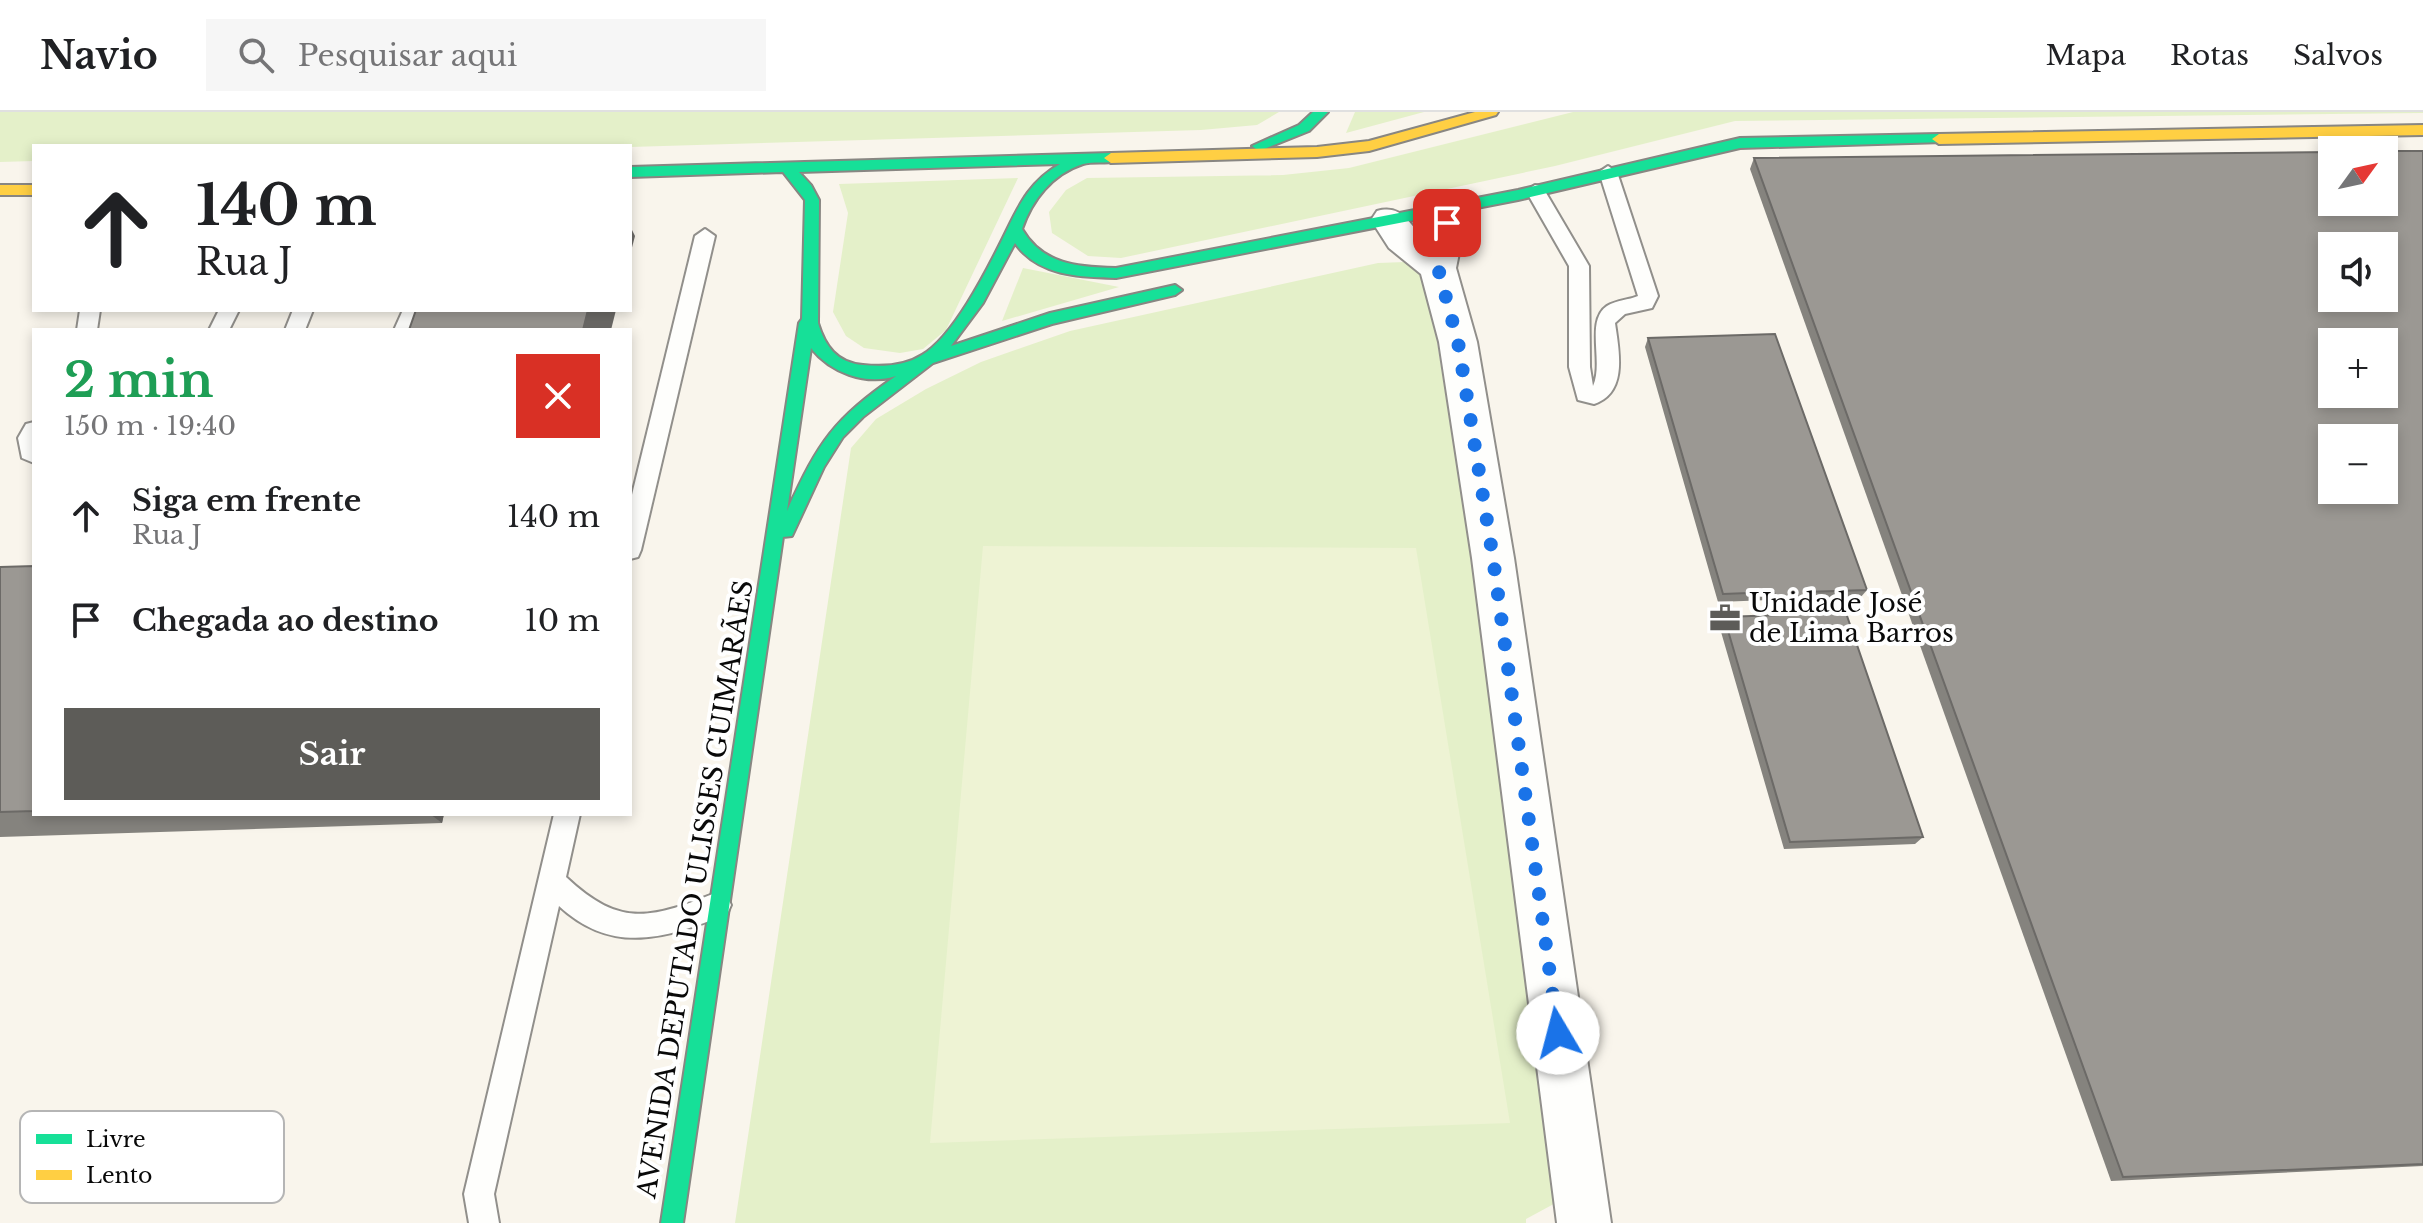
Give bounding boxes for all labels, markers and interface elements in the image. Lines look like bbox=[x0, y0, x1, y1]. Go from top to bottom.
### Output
search box bbox=[206, 19, 766, 91]
text: Navio bbox=[40, 32, 158, 79]
icon: search bbox=[234, 33, 278, 77]
text: Pesquisar aqui bbox=[298, 37, 517, 74]
text: Mapa bbox=[2046, 38, 2126, 73]
text: Rotas bbox=[2170, 38, 2249, 73]
text: Salvos bbox=[2293, 38, 2383, 73]
north arrow bbox=[2318, 136, 2398, 216]
map controls bbox=[2318, 136, 2398, 504]
text: 140 m bbox=[196, 171, 377, 240]
icon: ahead bbox=[64, 176, 168, 280]
pin bbox=[1413, 189, 1481, 257]
icon: arrive bbox=[1425, 201, 1469, 245]
button: sound bbox=[2318, 232, 2398, 312]
text: Rua J bbox=[196, 240, 293, 285]
button: + bbox=[2318, 328, 2398, 408]
text: 2 min bbox=[64, 350, 213, 410]
button: close bbox=[516, 354, 600, 438]
text: 150 m · 19:40 bbox=[64, 410, 236, 442]
button: − bbox=[2318, 424, 2398, 504]
text: Siga em frente bbox=[132, 482, 361, 519]
icon: ahead bbox=[64, 494, 108, 538]
text: 140 m bbox=[507, 498, 600, 535]
text: Rua J bbox=[132, 519, 202, 551]
street label: AVENIDA DEPUTADO ULISSES GUIMARÃES bbox=[630, 578, 760, 1201]
place label: Unidade José de Lima Barros bbox=[1749, 587, 1954, 649]
icon: arrive bbox=[64, 598, 108, 642]
office icon: Unidade José de Lima Barros bbox=[1708, 601, 1742, 635]
text: Chegada ao destino bbox=[132, 602, 438, 639]
text: 10 m bbox=[524, 602, 600, 639]
button: Sair bbox=[64, 708, 600, 800]
position arrow bbox=[1516, 991, 1600, 1075]
legend bbox=[20, 1111, 284, 1203]
text: Livre bbox=[86, 1126, 146, 1153]
text: Lento bbox=[86, 1162, 152, 1189]

